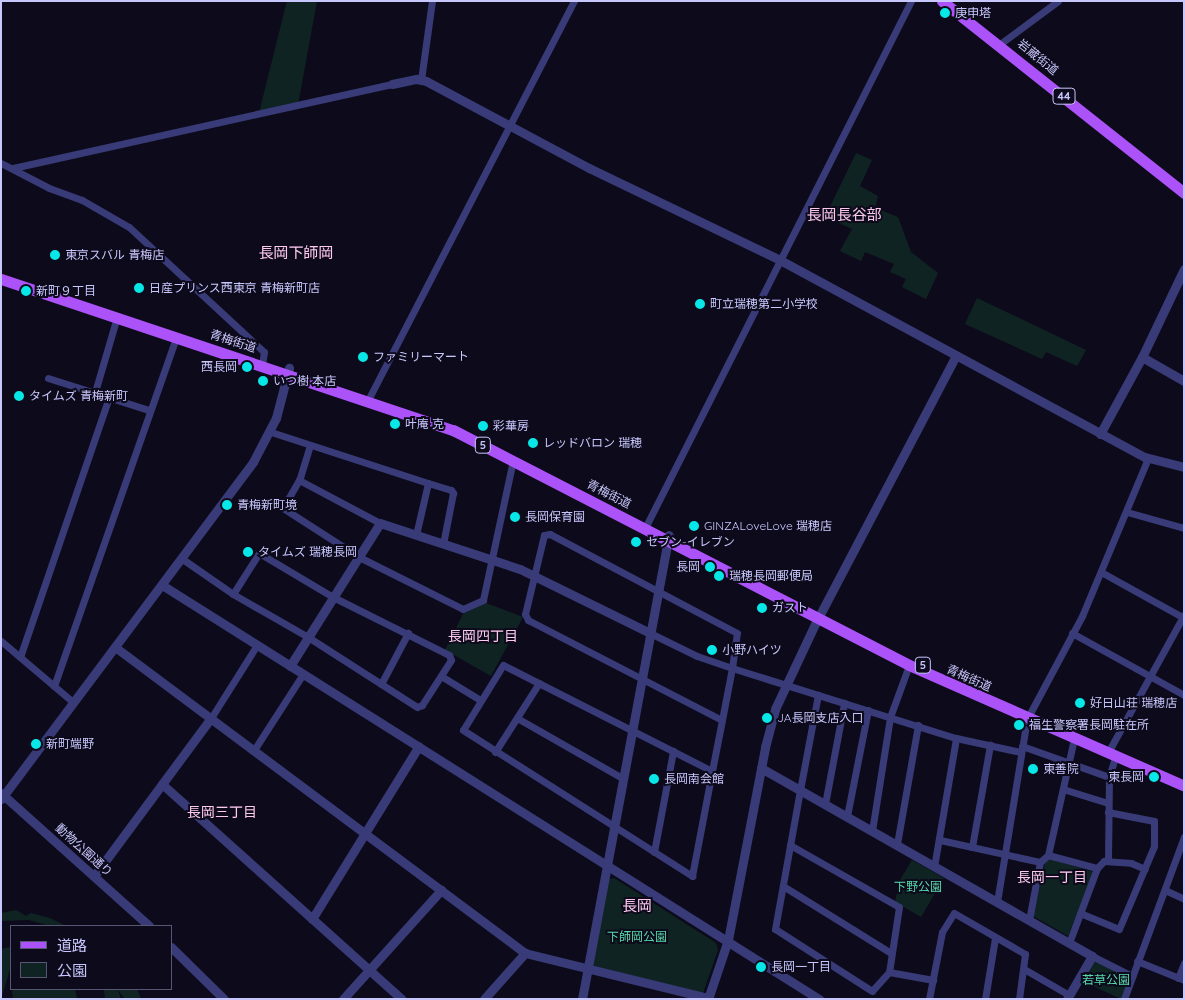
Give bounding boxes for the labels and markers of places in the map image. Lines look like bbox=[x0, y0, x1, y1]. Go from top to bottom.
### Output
place label: 庚申塔 bbox=[955, 6, 991, 20]
marker: 庚申塔 bbox=[939, 7, 951, 19]
place label: 東京スバル 青梅店 bbox=[65, 248, 164, 262]
marker: 東京スバル 青梅店 bbox=[49, 249, 61, 261]
place label: 日産プリンス西東京 青梅新町店 bbox=[149, 281, 320, 295]
marker: 日産プリンス西東京 青梅新町店 bbox=[133, 282, 145, 294]
place label: 新町９丁目 bbox=[36, 284, 96, 298]
marker: 新町９丁目 bbox=[20, 285, 32, 297]
place label: 町立瑞穂第二小学校 bbox=[710, 297, 818, 311]
marker: 町立瑞穂第二小学校 bbox=[694, 298, 706, 310]
place label: ファミリーマート bbox=[373, 350, 469, 364]
marker: ファミリーマート bbox=[357, 351, 369, 363]
place label: 西長岡 bbox=[201, 360, 237, 374]
marker: 西長岡 bbox=[241, 361, 253, 373]
place label: いつ樹 本店 bbox=[273, 374, 336, 388]
marker: いつ樹 本店 bbox=[257, 375, 269, 387]
place label: タイムズ 青梅新町 bbox=[29, 389, 128, 403]
marker: タイムズ 青梅新町 bbox=[13, 390, 25, 402]
place label: 叶庵 克 bbox=[405, 417, 444, 431]
marker: 叶庵 克 bbox=[389, 418, 401, 430]
place label: 彩華房 bbox=[493, 419, 529, 433]
marker: 彩華房 bbox=[477, 420, 489, 432]
place label: レッドバロン 瑞穂 bbox=[543, 436, 642, 450]
marker: レッドバロン 瑞穂 bbox=[527, 437, 539, 449]
place label: 青梅新町境 bbox=[237, 498, 297, 512]
marker: 青梅新町境 bbox=[221, 499, 233, 511]
place label: 長岡保育園 bbox=[525, 510, 585, 524]
marker: 長岡保育園 bbox=[509, 511, 521, 523]
place label: GINZALoveLove 瑞穂店 bbox=[704, 519, 832, 533]
marker: GINZALoveLove 瑞穂店 bbox=[688, 520, 700, 532]
place label: セブン-イレブン bbox=[646, 535, 735, 549]
marker: セブン-イレブン bbox=[630, 536, 642, 548]
place label: タイムズ 瑞穂長岡 bbox=[258, 545, 357, 559]
marker: タイムズ 瑞穂長岡 bbox=[242, 546, 254, 558]
place label: 長岡 bbox=[676, 560, 700, 574]
marker: 長岡 bbox=[704, 561, 716, 573]
place label: 瑞穂長岡郵便局 bbox=[729, 569, 813, 583]
marker: 瑞穂長岡郵便局 bbox=[713, 570, 725, 582]
place label: ガスト bbox=[772, 601, 808, 615]
marker: ガスト bbox=[756, 602, 768, 614]
place label: 小野ハイツ bbox=[722, 643, 782, 657]
marker: 小野ハイツ bbox=[706, 644, 718, 656]
place label: 好日山荘 瑞穂店 bbox=[1090, 696, 1177, 710]
marker: 好日山荘 瑞穂店 bbox=[1074, 697, 1086, 709]
place label: JA長岡支店入口 bbox=[777, 711, 863, 725]
marker: JA長岡支店入口 bbox=[761, 712, 773, 724]
place label: 福生警察署長岡駐在所 bbox=[1029, 718, 1149, 732]
marker: 福生警察署長岡駐在所 bbox=[1013, 719, 1025, 731]
place label: 新町端野 bbox=[46, 737, 94, 751]
marker: 新町端野 bbox=[30, 738, 42, 750]
place label: 東善院 bbox=[1043, 762, 1079, 776]
marker: 東善院 bbox=[1027, 763, 1039, 775]
place label: 東長岡 bbox=[1108, 770, 1144, 784]
marker: 東長岡 bbox=[1148, 771, 1160, 783]
place label: 長岡南会館 bbox=[664, 772, 724, 786]
marker: 長岡南会館 bbox=[648, 773, 660, 785]
place label: 長岡一丁目 bbox=[771, 960, 831, 974]
marker: 長岡一丁目 bbox=[755, 961, 767, 973]

